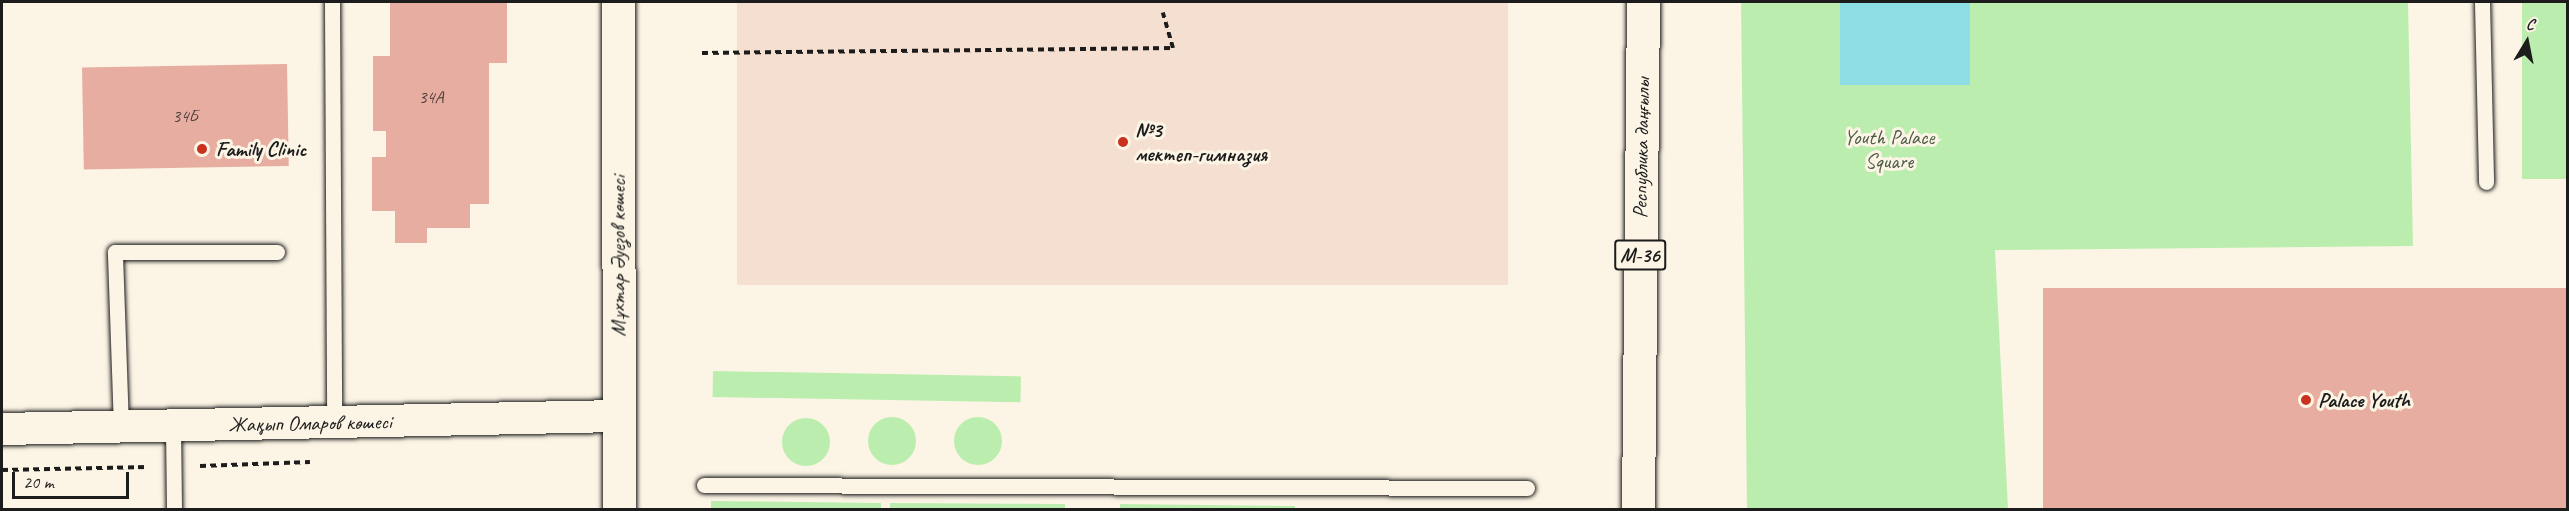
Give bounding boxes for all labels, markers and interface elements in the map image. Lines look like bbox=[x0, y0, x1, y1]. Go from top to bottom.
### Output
north arrow bbox=[2497, 12, 2557, 72]
text: С bbox=[2525, 14, 2536, 35]
street label: Республика даңғылы bbox=[1627, 77, 1655, 219]
house number: 34А bbox=[418, 86, 444, 108]
house number: 34Б bbox=[172, 105, 198, 127]
place label: №3 мектеп-гимназия bbox=[1135, 117, 1267, 167]
park label: Youth Palace Square bbox=[1844, 124, 1934, 174]
marker: №3 мектеп-гимназия bbox=[1116, 135, 1130, 149]
place label: Family Clinic bbox=[216, 136, 306, 162]
marker: Family Clinic bbox=[193, 140, 211, 158]
street label: Мұхтар Әуезов көшесі bbox=[605, 175, 631, 337]
road number: M-36 bbox=[1613, 238, 1667, 272]
place label: Palace Youth bbox=[2318, 387, 2410, 413]
marker: Palace Youth bbox=[2299, 393, 2313, 407]
street label: Жақып Омаров көшесі bbox=[229, 409, 391, 437]
scale bar bbox=[15, 460, 132, 498]
text: 20 m bbox=[23, 471, 54, 493]

